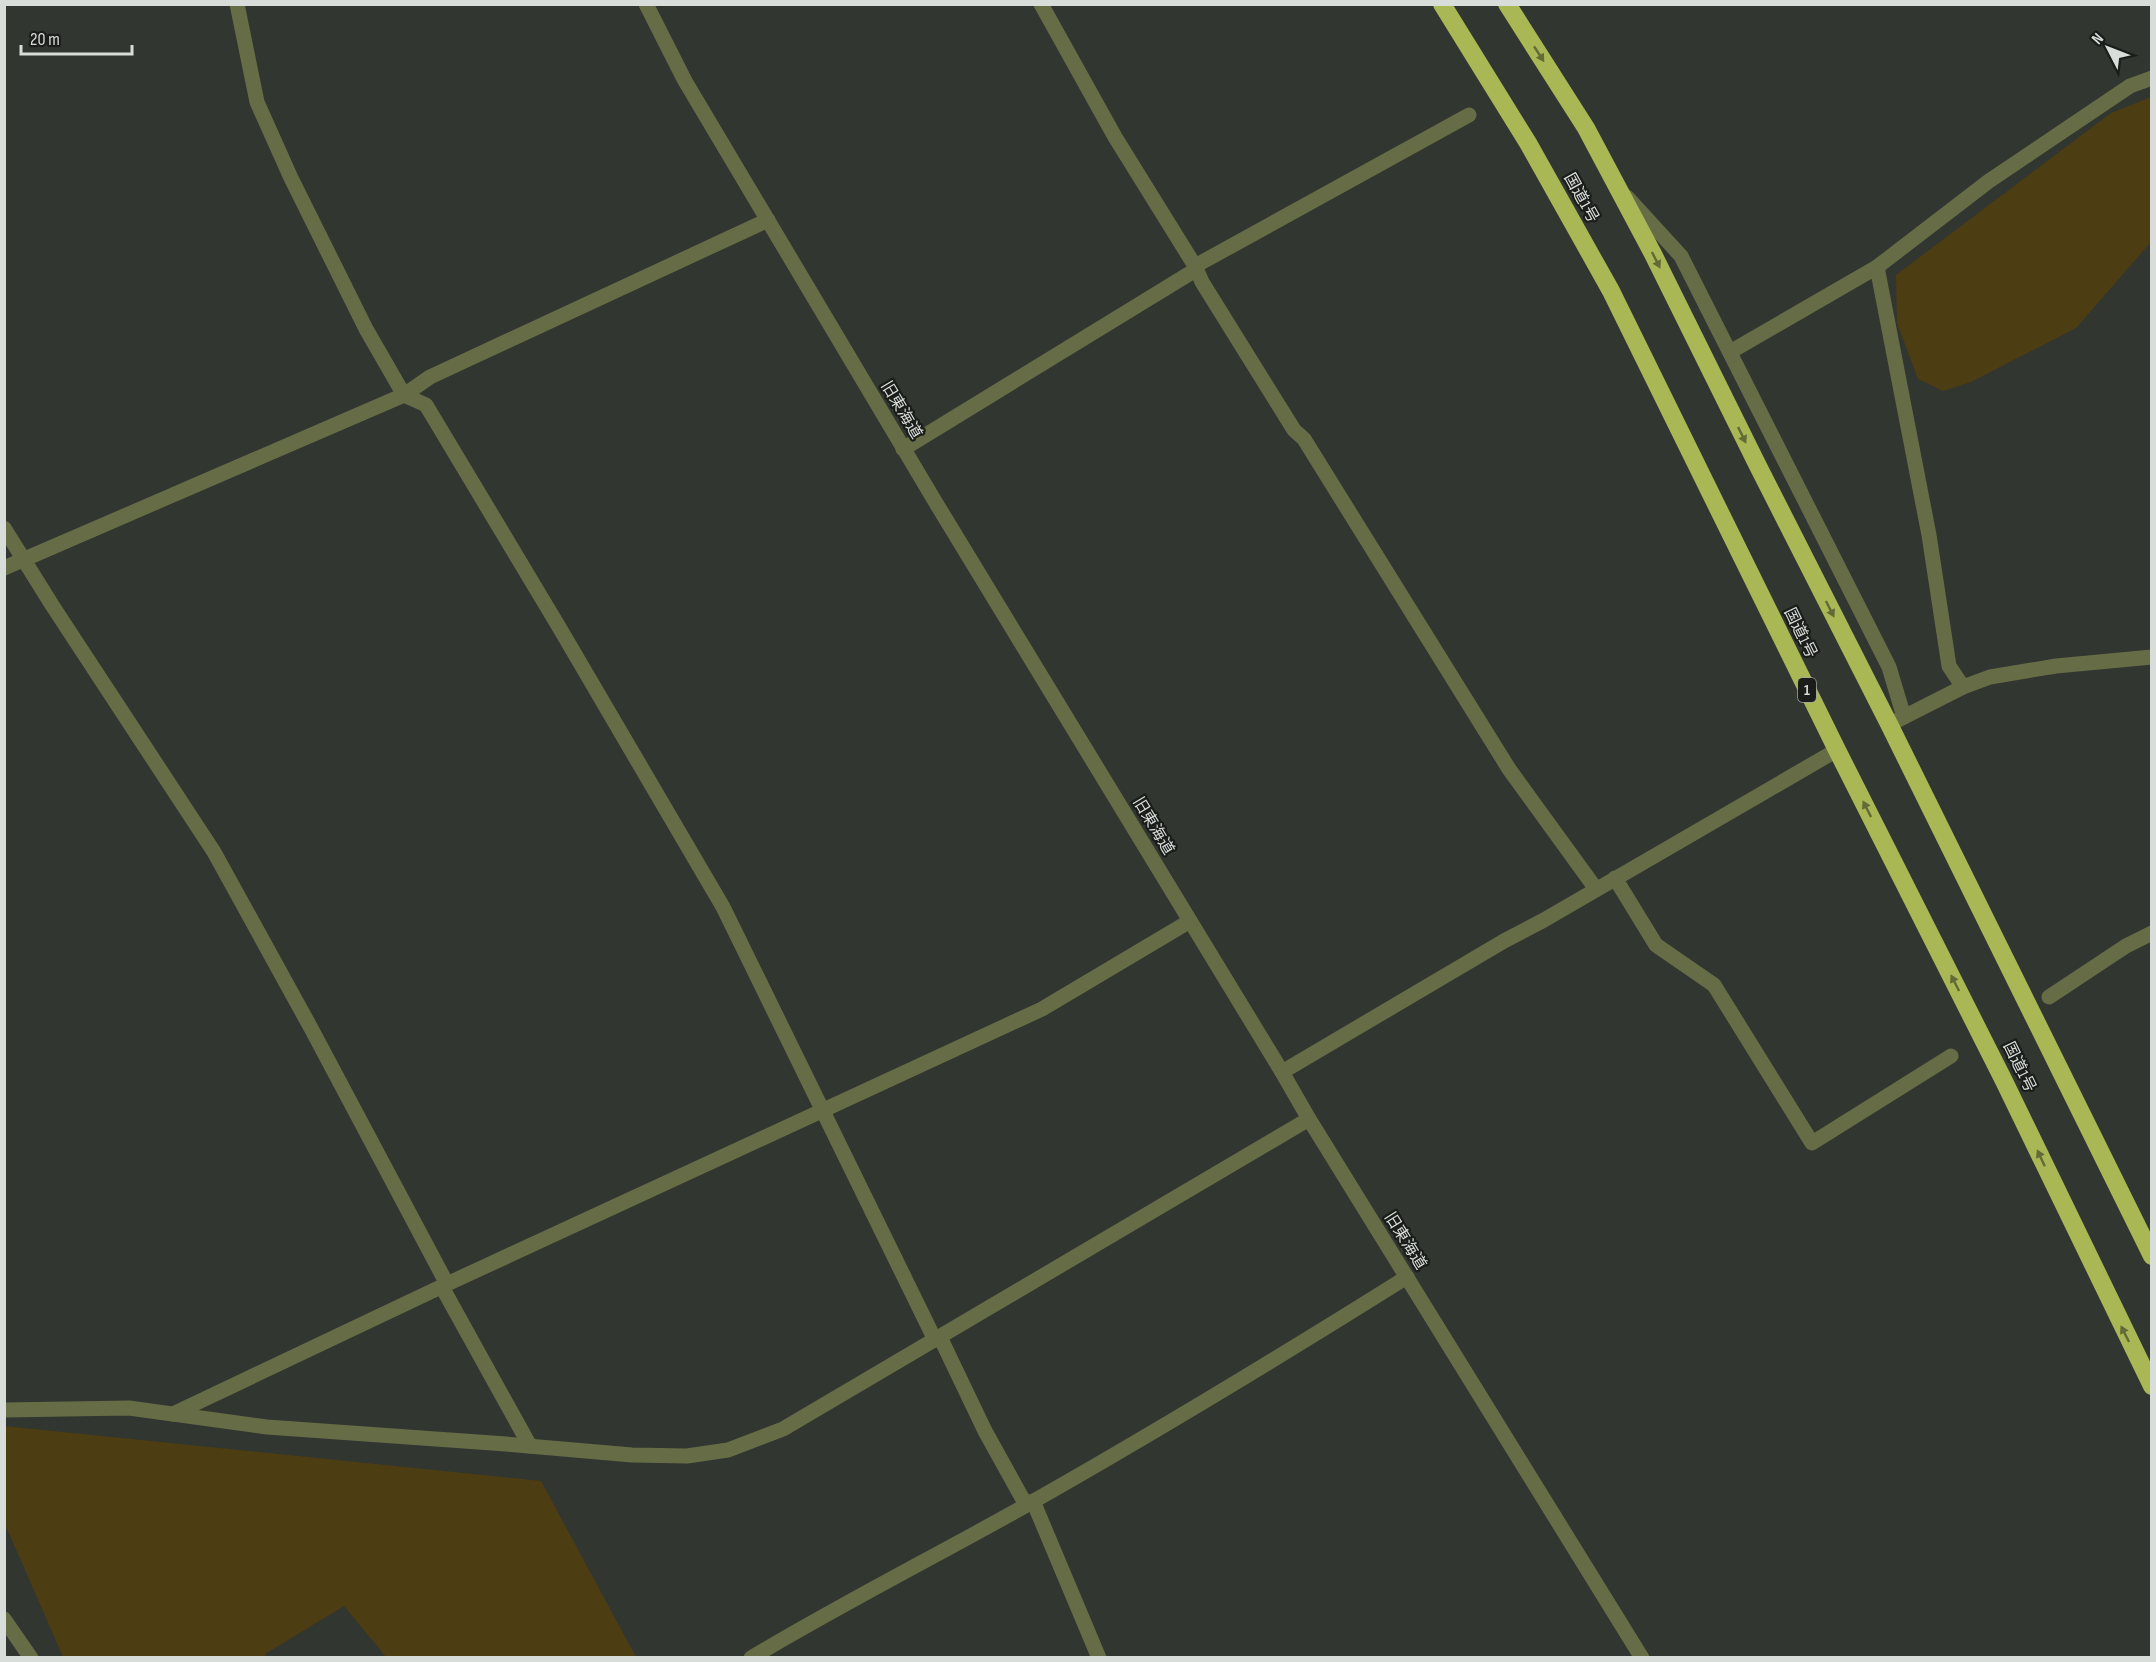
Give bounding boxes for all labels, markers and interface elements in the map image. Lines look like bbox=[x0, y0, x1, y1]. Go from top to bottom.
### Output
scale bar bbox=[21, 18, 132, 56]
north arrow bbox=[2078, 18, 2138, 78]
text: 20 m bbox=[30, 29, 60, 50]
text: N bbox=[2088, 29, 2108, 48]
one-way arrow bbox=[1533, 46, 1544, 62]
street label: 国道1号 bbox=[1560, 170, 1602, 226]
one-way arrow bbox=[1651, 251, 1661, 268]
street label: 旧東海道 bbox=[876, 378, 926, 442]
one-way arrow bbox=[1738, 426, 1747, 443]
one-way arrow bbox=[1825, 600, 1835, 617]
street label: 国道1号 bbox=[1780, 605, 1820, 661]
road number: 1 bbox=[1798, 678, 1816, 702]
street label: 旧東海道 bbox=[1128, 794, 1178, 858]
one-way arrow bbox=[1862, 800, 1872, 818]
one-way arrow bbox=[1950, 974, 1960, 992]
street label: 国道1号 bbox=[1999, 1039, 2039, 1095]
one-way arrow bbox=[2036, 1149, 2046, 1166]
street label: 旧東海道 bbox=[1380, 1209, 1430, 1273]
one-way arrow bbox=[2120, 1325, 2130, 1342]

